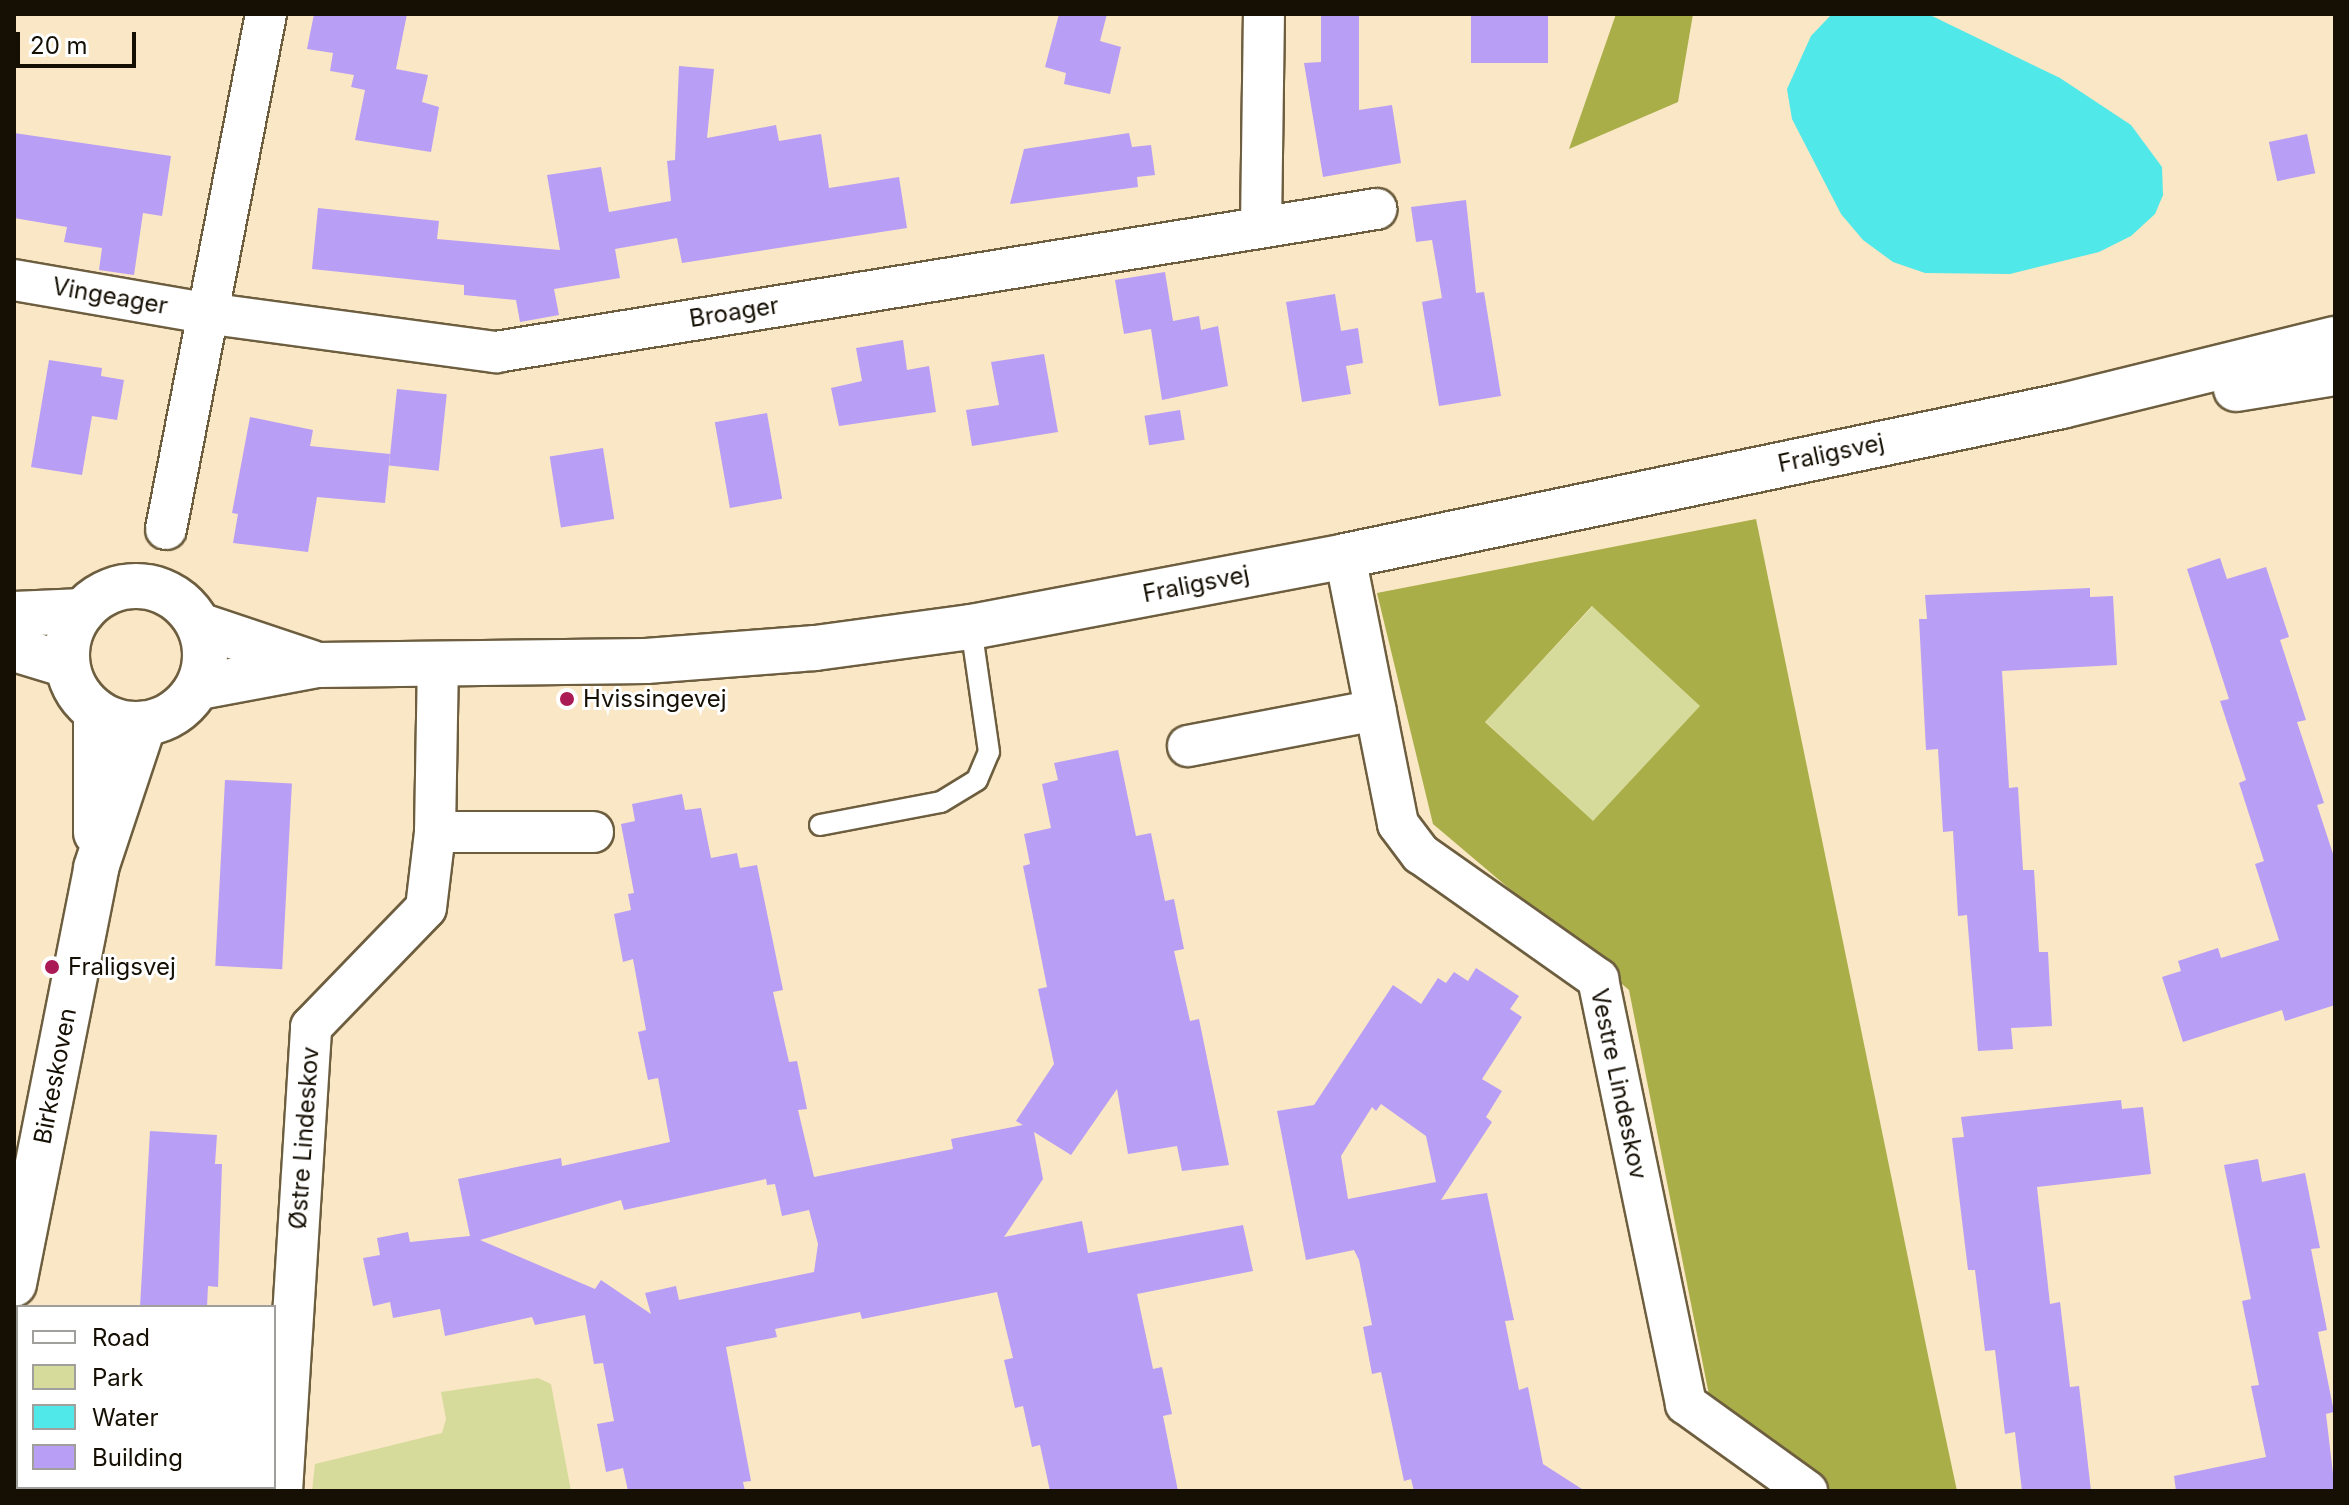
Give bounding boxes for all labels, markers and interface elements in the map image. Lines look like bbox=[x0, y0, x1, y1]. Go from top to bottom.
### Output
scale bar bbox=[20, 16, 140, 66]
text: 20 m bbox=[30, 31, 88, 60]
street label: Vingeager bbox=[50, 272, 170, 320]
street label: Broager bbox=[687, 291, 781, 333]
street label: Fraligsvej bbox=[1775, 428, 1887, 478]
street label: Fraligsvej bbox=[1140, 560, 1252, 608]
place label: Hvissingevej bbox=[583, 685, 727, 713]
marker: Hvissingevej bbox=[558, 690, 576, 708]
place label: Fraligsvej bbox=[68, 953, 176, 981]
marker: Fraligsvej bbox=[43, 958, 61, 976]
street label: Vestre Lindeskov bbox=[1585, 986, 1653, 1182]
street label: Birkeskoven bbox=[28, 1006, 82, 1146]
street label: Østre Lindeskov bbox=[283, 1046, 325, 1230]
legend bbox=[16, 1305, 276, 1489]
text: Road bbox=[92, 1323, 150, 1352]
text: Park bbox=[92, 1363, 143, 1392]
text: Water bbox=[92, 1403, 159, 1432]
text: Building bbox=[92, 1443, 183, 1472]

